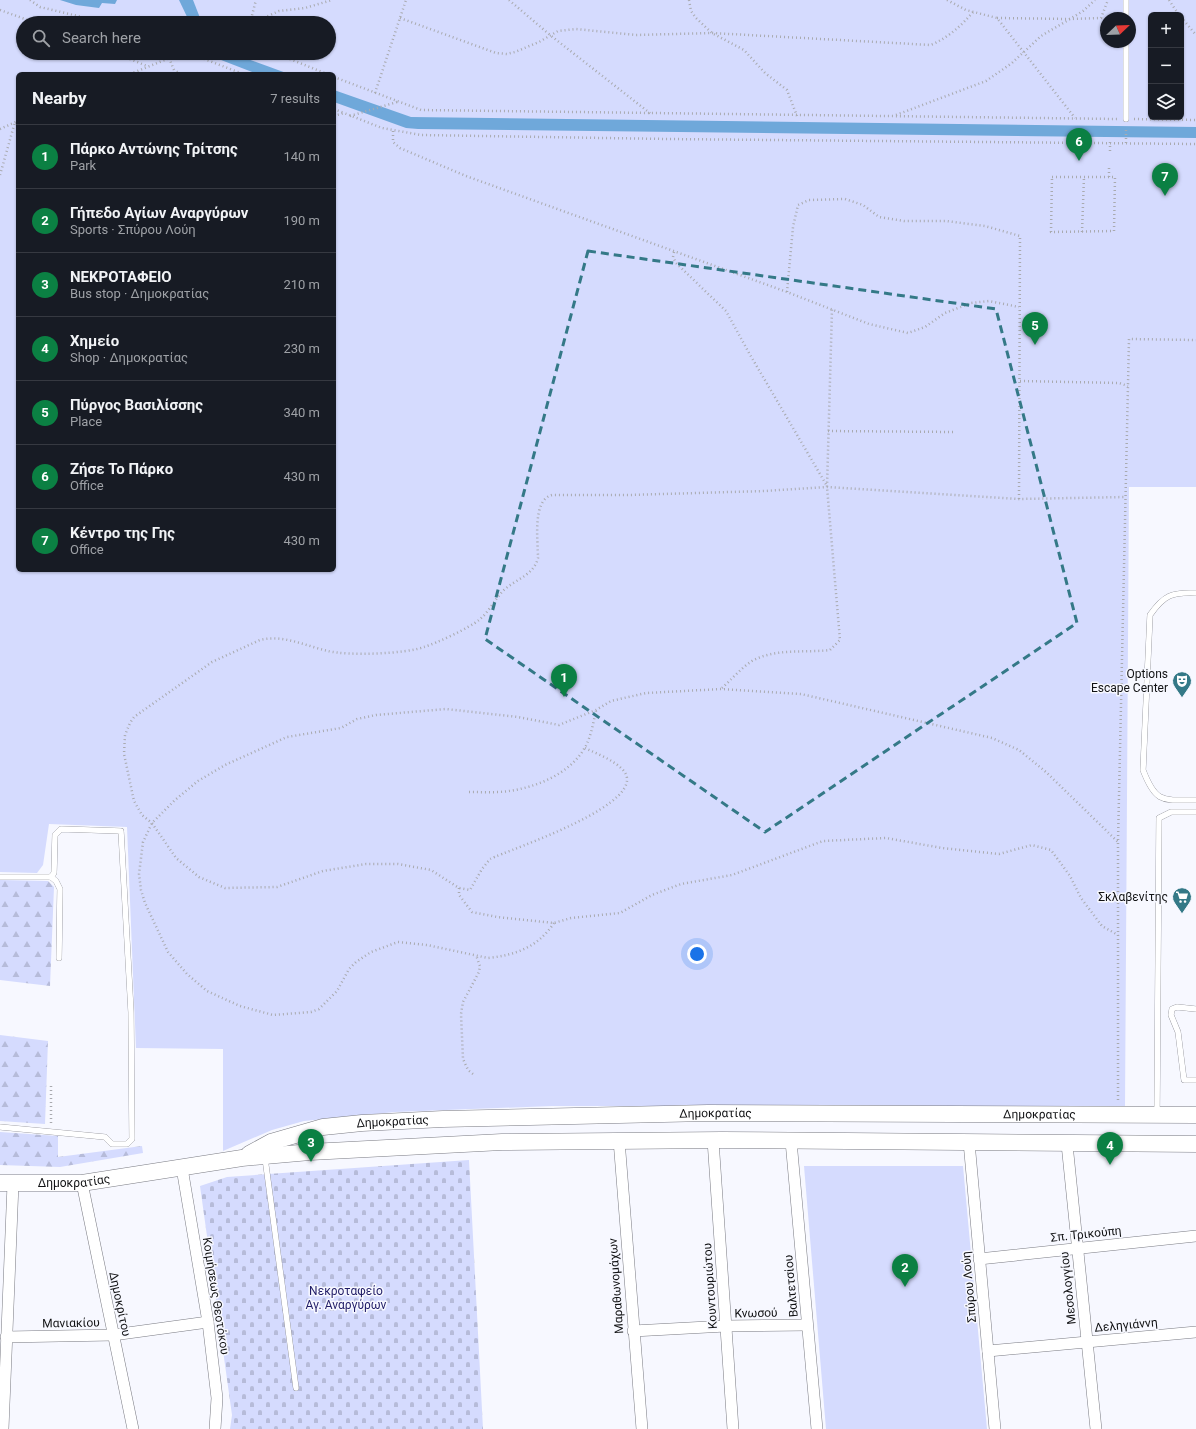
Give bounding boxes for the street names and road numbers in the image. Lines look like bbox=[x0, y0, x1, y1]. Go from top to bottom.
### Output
street label: Δημοκρατίας bbox=[679, 1106, 752, 1121]
street label: Δημοκρατίας bbox=[1003, 1107, 1076, 1122]
street label: Δημοκρατίας bbox=[356, 1113, 429, 1131]
street label: Δημοκρατίας bbox=[38, 1172, 111, 1190]
street label: Σπ. Τρικούπη bbox=[1050, 1223, 1122, 1245]
street label: Κοιμήσεως Θεοτόκου bbox=[200, 1236, 232, 1356]
street label: Μαραθωνομάχων bbox=[606, 1237, 626, 1334]
street label: Κουντουριώτου bbox=[700, 1242, 720, 1330]
street label: Σπύρου Λούη bbox=[959, 1251, 979, 1323]
street label: Μεσολογγίου bbox=[1057, 1251, 1079, 1325]
street label: Βαλτετσίου bbox=[781, 1254, 801, 1318]
street label: Δημοκρίτου bbox=[106, 1270, 134, 1338]
street label: Κνωσού bbox=[734, 1306, 778, 1320]
street label: Μανιακίου bbox=[42, 1315, 100, 1331]
street label: Δεληγιάννη bbox=[1094, 1315, 1158, 1335]

